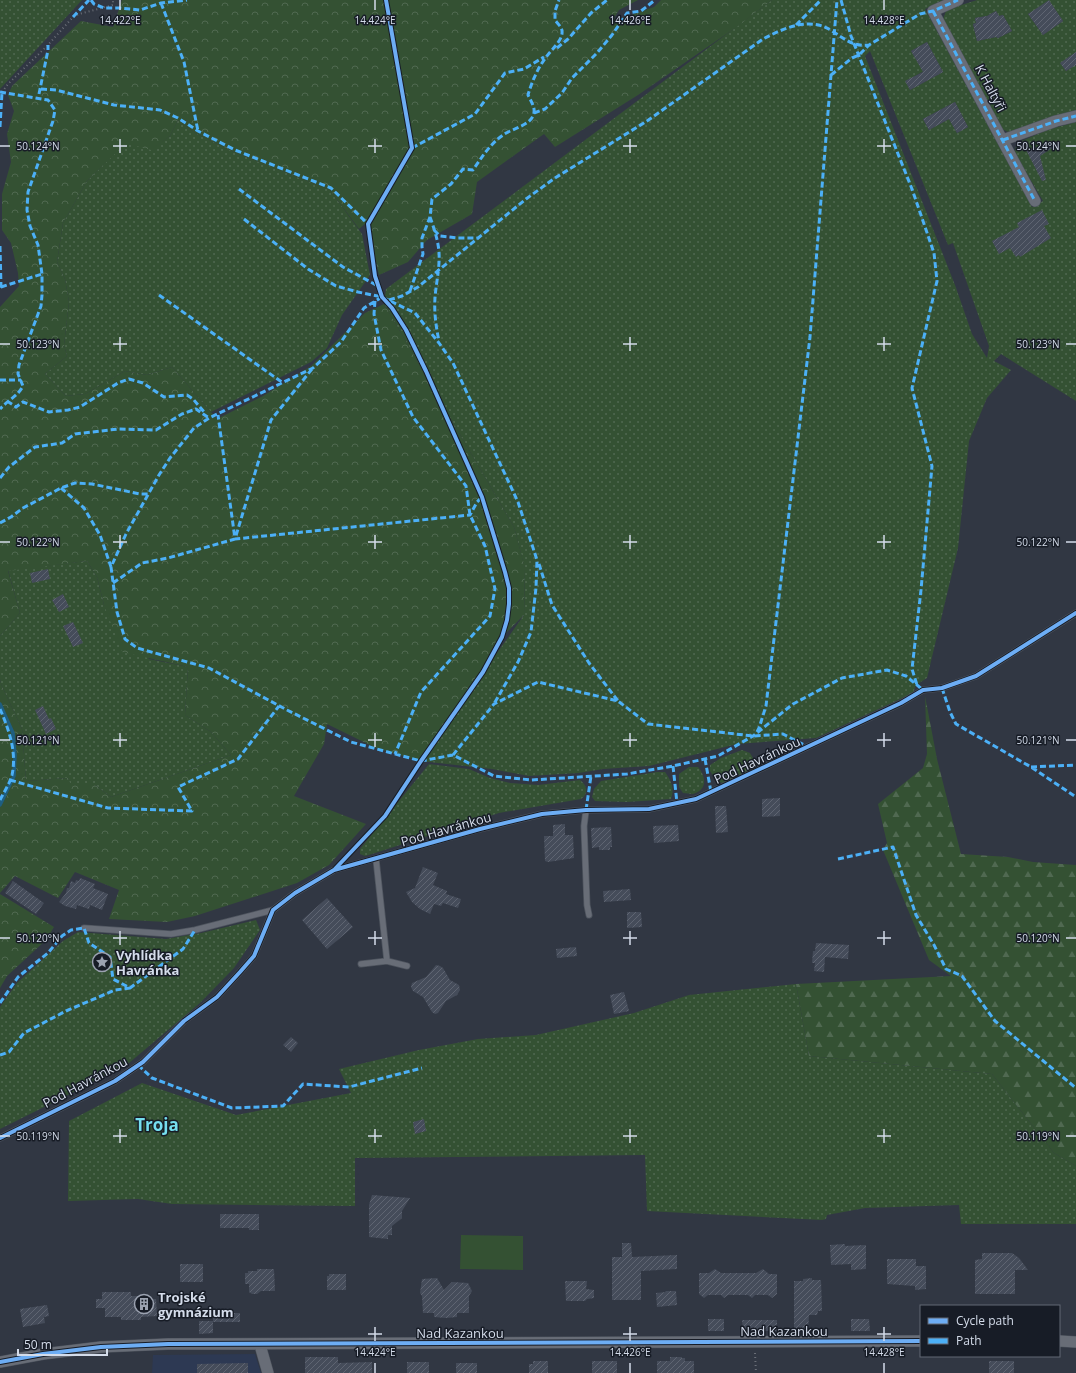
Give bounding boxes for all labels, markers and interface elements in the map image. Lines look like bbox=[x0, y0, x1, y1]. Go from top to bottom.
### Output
text: 14.422°E bbox=[99, 13, 141, 27]
text: 14.424°E bbox=[354, 13, 396, 27]
text: 14.426°E bbox=[609, 13, 651, 27]
text: 14.428°E bbox=[863, 13, 905, 27]
street label: K Haltýři bbox=[971, 61, 1011, 115]
text: 50.124°N bbox=[16, 139, 60, 153]
text: 50.124°N bbox=[1016, 139, 1060, 153]
text: 50.123°N bbox=[16, 337, 60, 351]
text: 50.123°N bbox=[1016, 337, 1060, 351]
text: 50.122°N bbox=[16, 535, 60, 549]
text: 50.122°N bbox=[1016, 535, 1060, 549]
street label: Pod Havránkou bbox=[711, 732, 803, 788]
text: 50.121°N bbox=[16, 733, 60, 747]
text: 50.121°N bbox=[1016, 733, 1060, 747]
street label: Pod Havránkou bbox=[399, 807, 493, 851]
text: 50.120°N bbox=[16, 931, 60, 945]
text: 50.120°N bbox=[1016, 931, 1060, 945]
place label: Vyhlídka Havránka bbox=[116, 946, 179, 979]
place icon: Vyhlídka Havránka bbox=[91, 951, 113, 973]
street label: Pod Havránkou bbox=[40, 1052, 130, 1112]
district label: Troja bbox=[135, 1113, 179, 1136]
text: 50.119°N bbox=[16, 1129, 60, 1143]
text: 50.119°N bbox=[1016, 1129, 1060, 1143]
place label: Trojské gymnázium bbox=[158, 1288, 234, 1321]
building icon: Trojské gymnázium bbox=[133, 1293, 155, 1315]
legend bbox=[920, 1305, 1060, 1357]
text: Cycle path bbox=[956, 1312, 1014, 1329]
street label: Nad Kazankou bbox=[740, 1322, 828, 1340]
street label: Nad Kazankou bbox=[416, 1324, 504, 1342]
scale bar bbox=[18, 1331, 107, 1357]
text: Path bbox=[956, 1332, 982, 1349]
text: 50 m bbox=[24, 1336, 52, 1353]
text: 14.424°E bbox=[354, 1345, 396, 1359]
text: 14.426°E bbox=[609, 1345, 651, 1359]
text: 14.428°E bbox=[863, 1345, 905, 1359]

